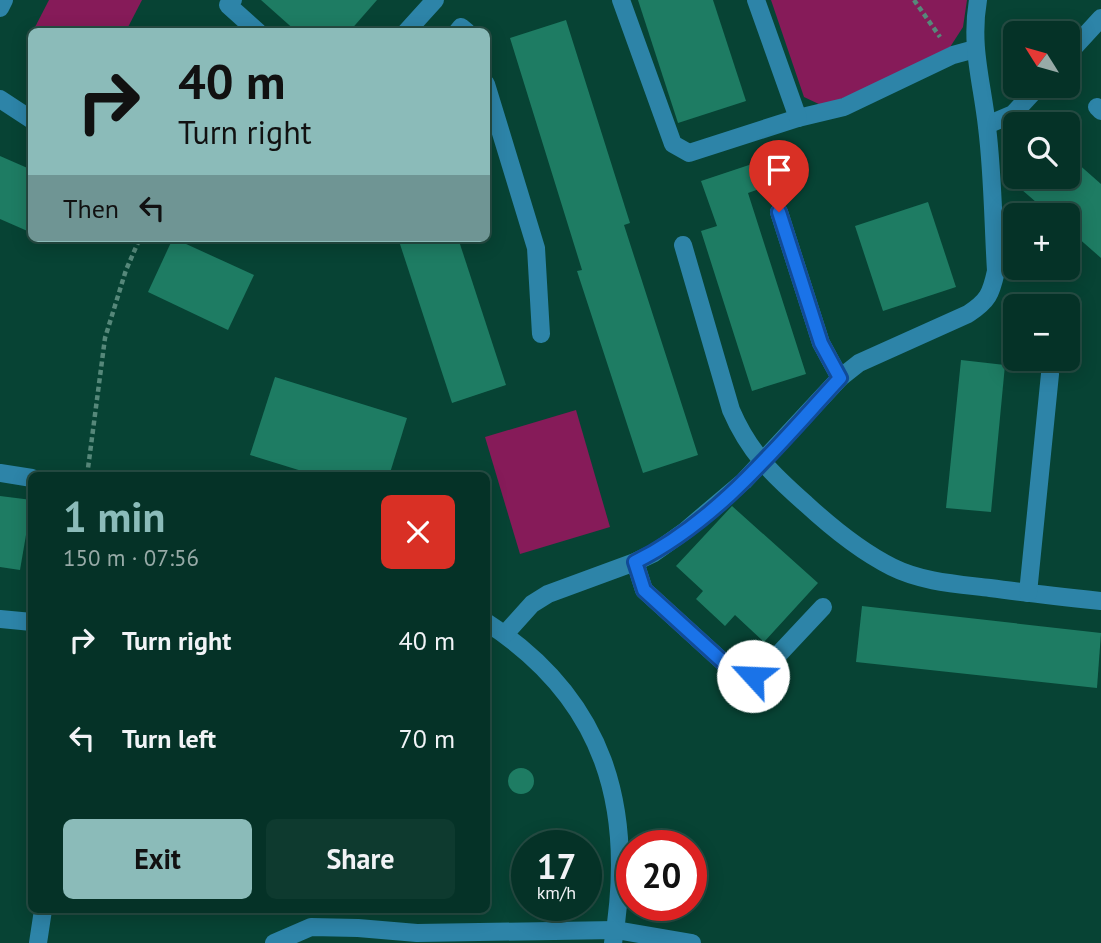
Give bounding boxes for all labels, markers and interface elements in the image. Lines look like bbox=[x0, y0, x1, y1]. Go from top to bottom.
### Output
north arrow bbox=[1003, 21, 1080, 98]
map controls bbox=[1003, 21, 1080, 371]
text: 40 m bbox=[178, 49, 285, 113]
icon: right bbox=[63, 56, 154, 147]
text: Turn right bbox=[178, 111, 312, 153]
button: search bbox=[1003, 112, 1080, 189]
pin bbox=[749, 140, 809, 212]
icon: arrive bbox=[760, 151, 798, 189]
icon: left bbox=[133, 189, 171, 227]
text: Then bbox=[63, 192, 119, 225]
button: + bbox=[1003, 203, 1080, 280]
button: − bbox=[1003, 294, 1080, 371]
text: 1 min bbox=[63, 489, 165, 544]
button: close bbox=[381, 495, 455, 569]
text: 150 m · 07:56 bbox=[63, 543, 199, 572]
icon: right bbox=[63, 621, 101, 659]
text: Turn right bbox=[122, 624, 231, 657]
text: 40 m bbox=[399, 624, 455, 657]
position arrow bbox=[716, 639, 790, 713]
icon: left bbox=[63, 719, 101, 757]
text: Turn left bbox=[122, 722, 216, 755]
text: 70 m bbox=[399, 722, 455, 755]
button: Exit bbox=[63, 819, 252, 899]
button: Share bbox=[266, 819, 455, 899]
speed limit sign: 20 bbox=[616, 830, 707, 921]
text: 17 bbox=[537, 843, 576, 889]
text: km/h bbox=[537, 881, 576, 904]

